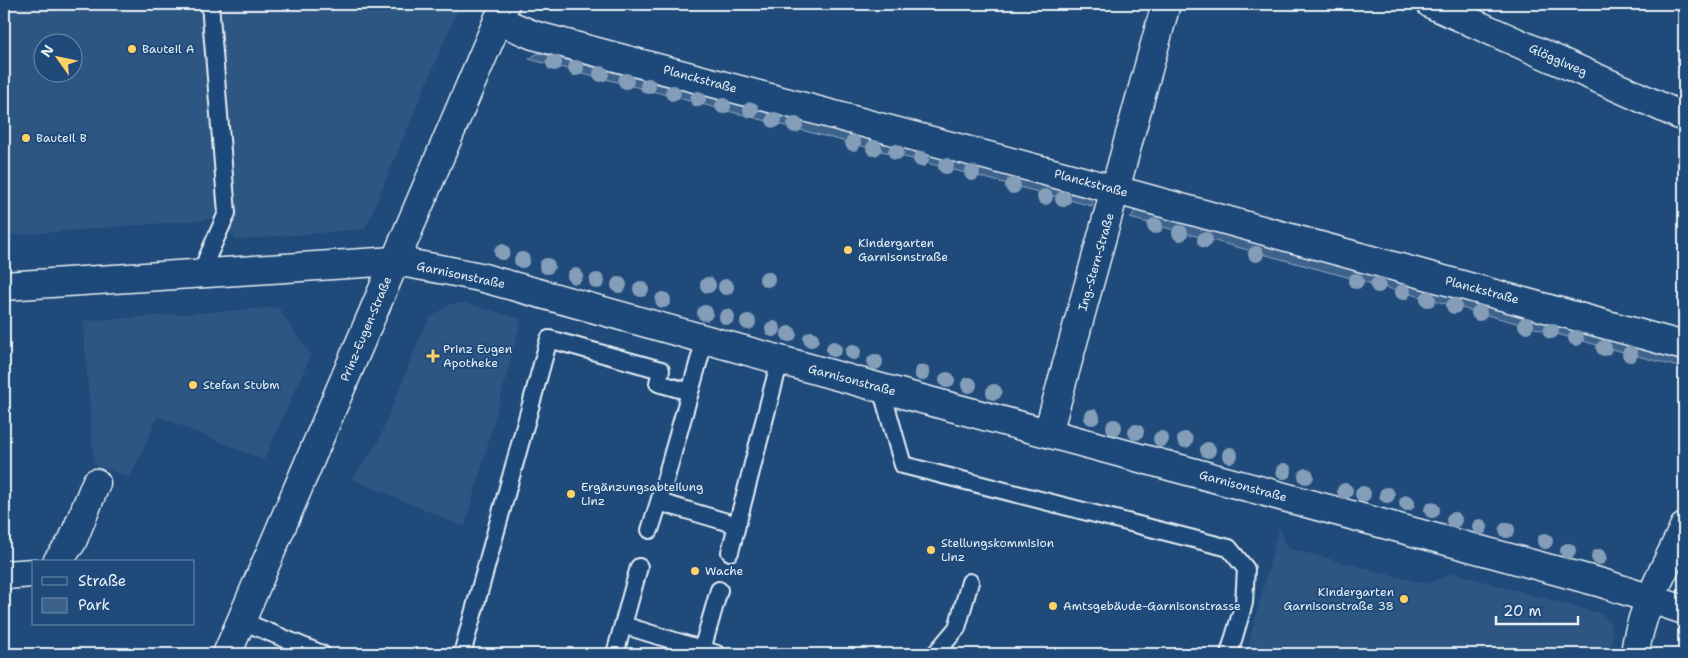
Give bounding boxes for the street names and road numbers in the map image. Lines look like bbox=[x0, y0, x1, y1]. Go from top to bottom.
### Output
street label: Glögglweg bbox=[1526, 40, 1590, 80]
street label: Planckstraße bbox=[661, 61, 739, 97]
street label: Planckstraße bbox=[1052, 165, 1130, 201]
street label: Ing.-Stern-Straße bbox=[1074, 211, 1118, 313]
street label: Garnisonstraße bbox=[415, 258, 507, 292]
street label: Planckstraße bbox=[1443, 272, 1521, 308]
street label: Prinz-Eugen-Straße bbox=[337, 274, 395, 384]
street label: Garnisonstraße bbox=[806, 361, 898, 399]
street label: Garnisonstraße bbox=[1197, 467, 1289, 505]

